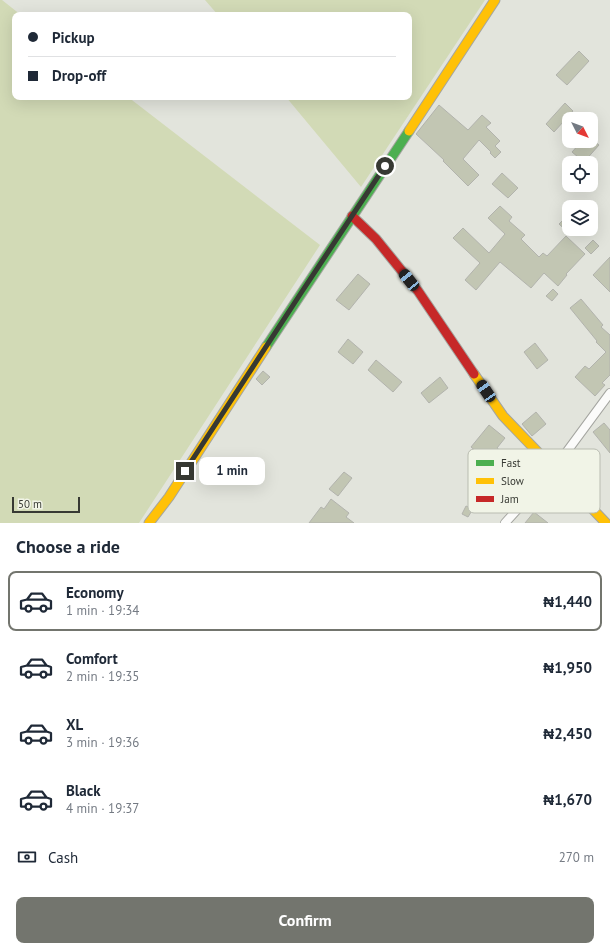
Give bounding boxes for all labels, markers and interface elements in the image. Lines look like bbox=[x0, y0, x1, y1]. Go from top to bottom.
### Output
text: Pickup bbox=[52, 28, 95, 47]
text: Drop-off bbox=[52, 66, 106, 85]
north arrow bbox=[562, 112, 598, 148]
map controls bbox=[562, 112, 598, 236]
button: locate bbox=[562, 156, 598, 192]
route start bbox=[376, 157, 394, 175]
button: layers bbox=[562, 200, 598, 236]
car bbox=[397, 267, 421, 293]
car bbox=[474, 378, 498, 404]
legend bbox=[468, 449, 600, 513]
text: Fast bbox=[501, 456, 521, 470]
callout: 1 min bbox=[199, 457, 265, 485]
route end bbox=[176, 462, 194, 480]
text: 1 min bbox=[216, 462, 248, 479]
text: Slow bbox=[501, 474, 524, 488]
text: Jam bbox=[500, 492, 519, 506]
scale bar bbox=[12, 495, 80, 514]
text: 50 m bbox=[18, 497, 42, 511]
text: Choose a ride bbox=[16, 535, 120, 558]
icon: car bbox=[18, 583, 54, 619]
text: Economy bbox=[66, 583, 124, 602]
text: ₦1,440 bbox=[543, 592, 592, 611]
text: 1 min · 19:34 bbox=[66, 602, 139, 619]
icon: car bbox=[18, 649, 54, 685]
text: Comfort bbox=[66, 649, 118, 668]
text: ₦1,950 bbox=[543, 658, 592, 677]
text: 2 min · 19:35 bbox=[66, 668, 139, 685]
icon: car bbox=[18, 715, 54, 751]
text: XL bbox=[66, 715, 83, 734]
text: ₦2,450 bbox=[543, 724, 592, 743]
text: 3 min · 19:36 bbox=[66, 734, 139, 751]
icon: car bbox=[18, 781, 54, 817]
text: Black bbox=[66, 781, 101, 800]
text: ₦1,670 bbox=[543, 790, 592, 809]
text: 4 min · 19:37 bbox=[66, 800, 139, 817]
icon: cash bbox=[16, 846, 38, 868]
text: Cash bbox=[48, 848, 78, 867]
text: 270 m bbox=[559, 849, 594, 866]
button: Confirm bbox=[16, 897, 594, 943]

